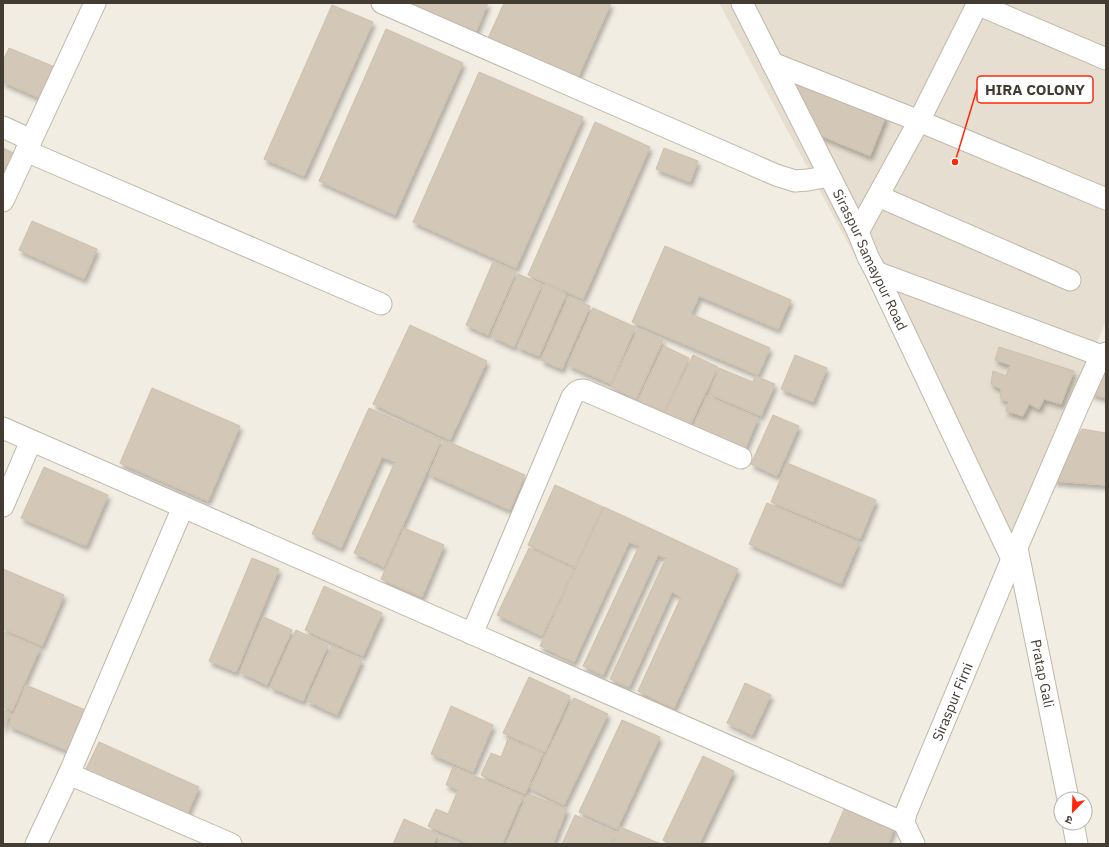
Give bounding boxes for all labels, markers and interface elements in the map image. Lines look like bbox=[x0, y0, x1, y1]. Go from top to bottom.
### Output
callout: HIRA COLONY bbox=[977, 76, 1093, 103]
text: HIRA COLONY bbox=[985, 80, 1085, 99]
street label: Siraspur Samaypur Road bbox=[829, 186, 911, 333]
street label: Pratap Gali bbox=[1027, 638, 1058, 709]
street label: Siraspur Firni bbox=[928, 660, 977, 744]
north arrow bbox=[1053, 791, 1093, 831]
text: उ bbox=[1063, 812, 1075, 828]

